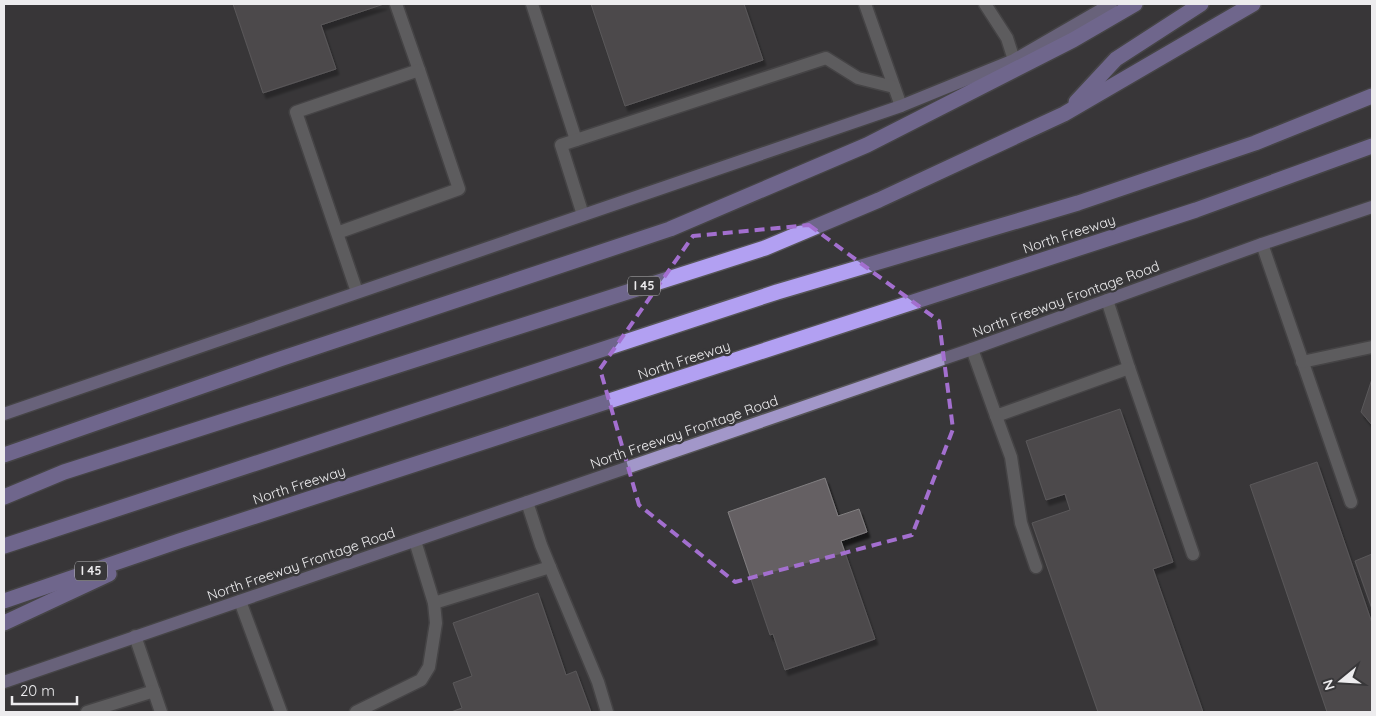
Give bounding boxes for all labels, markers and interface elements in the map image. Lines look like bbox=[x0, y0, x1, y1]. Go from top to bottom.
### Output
street label: North Freeway bbox=[1020, 211, 1118, 257]
street label: North Freeway Frontage Road bbox=[970, 257, 1162, 341]
road number: I 45 bbox=[628, 276, 660, 296]
street label: North Freeway bbox=[635, 337, 733, 383]
street label: North Freeway Frontage Road bbox=[588, 391, 780, 473]
street label: North Freeway bbox=[250, 462, 348, 508]
street label: North Freeway Frontage Road bbox=[205, 523, 397, 605]
road number: I 45 bbox=[75, 562, 107, 580]
north arrow bbox=[1316, 656, 1366, 706]
scale bar bbox=[12, 674, 78, 706]
text: N bbox=[1318, 677, 1339, 693]
text: 20 m bbox=[20, 681, 55, 700]

